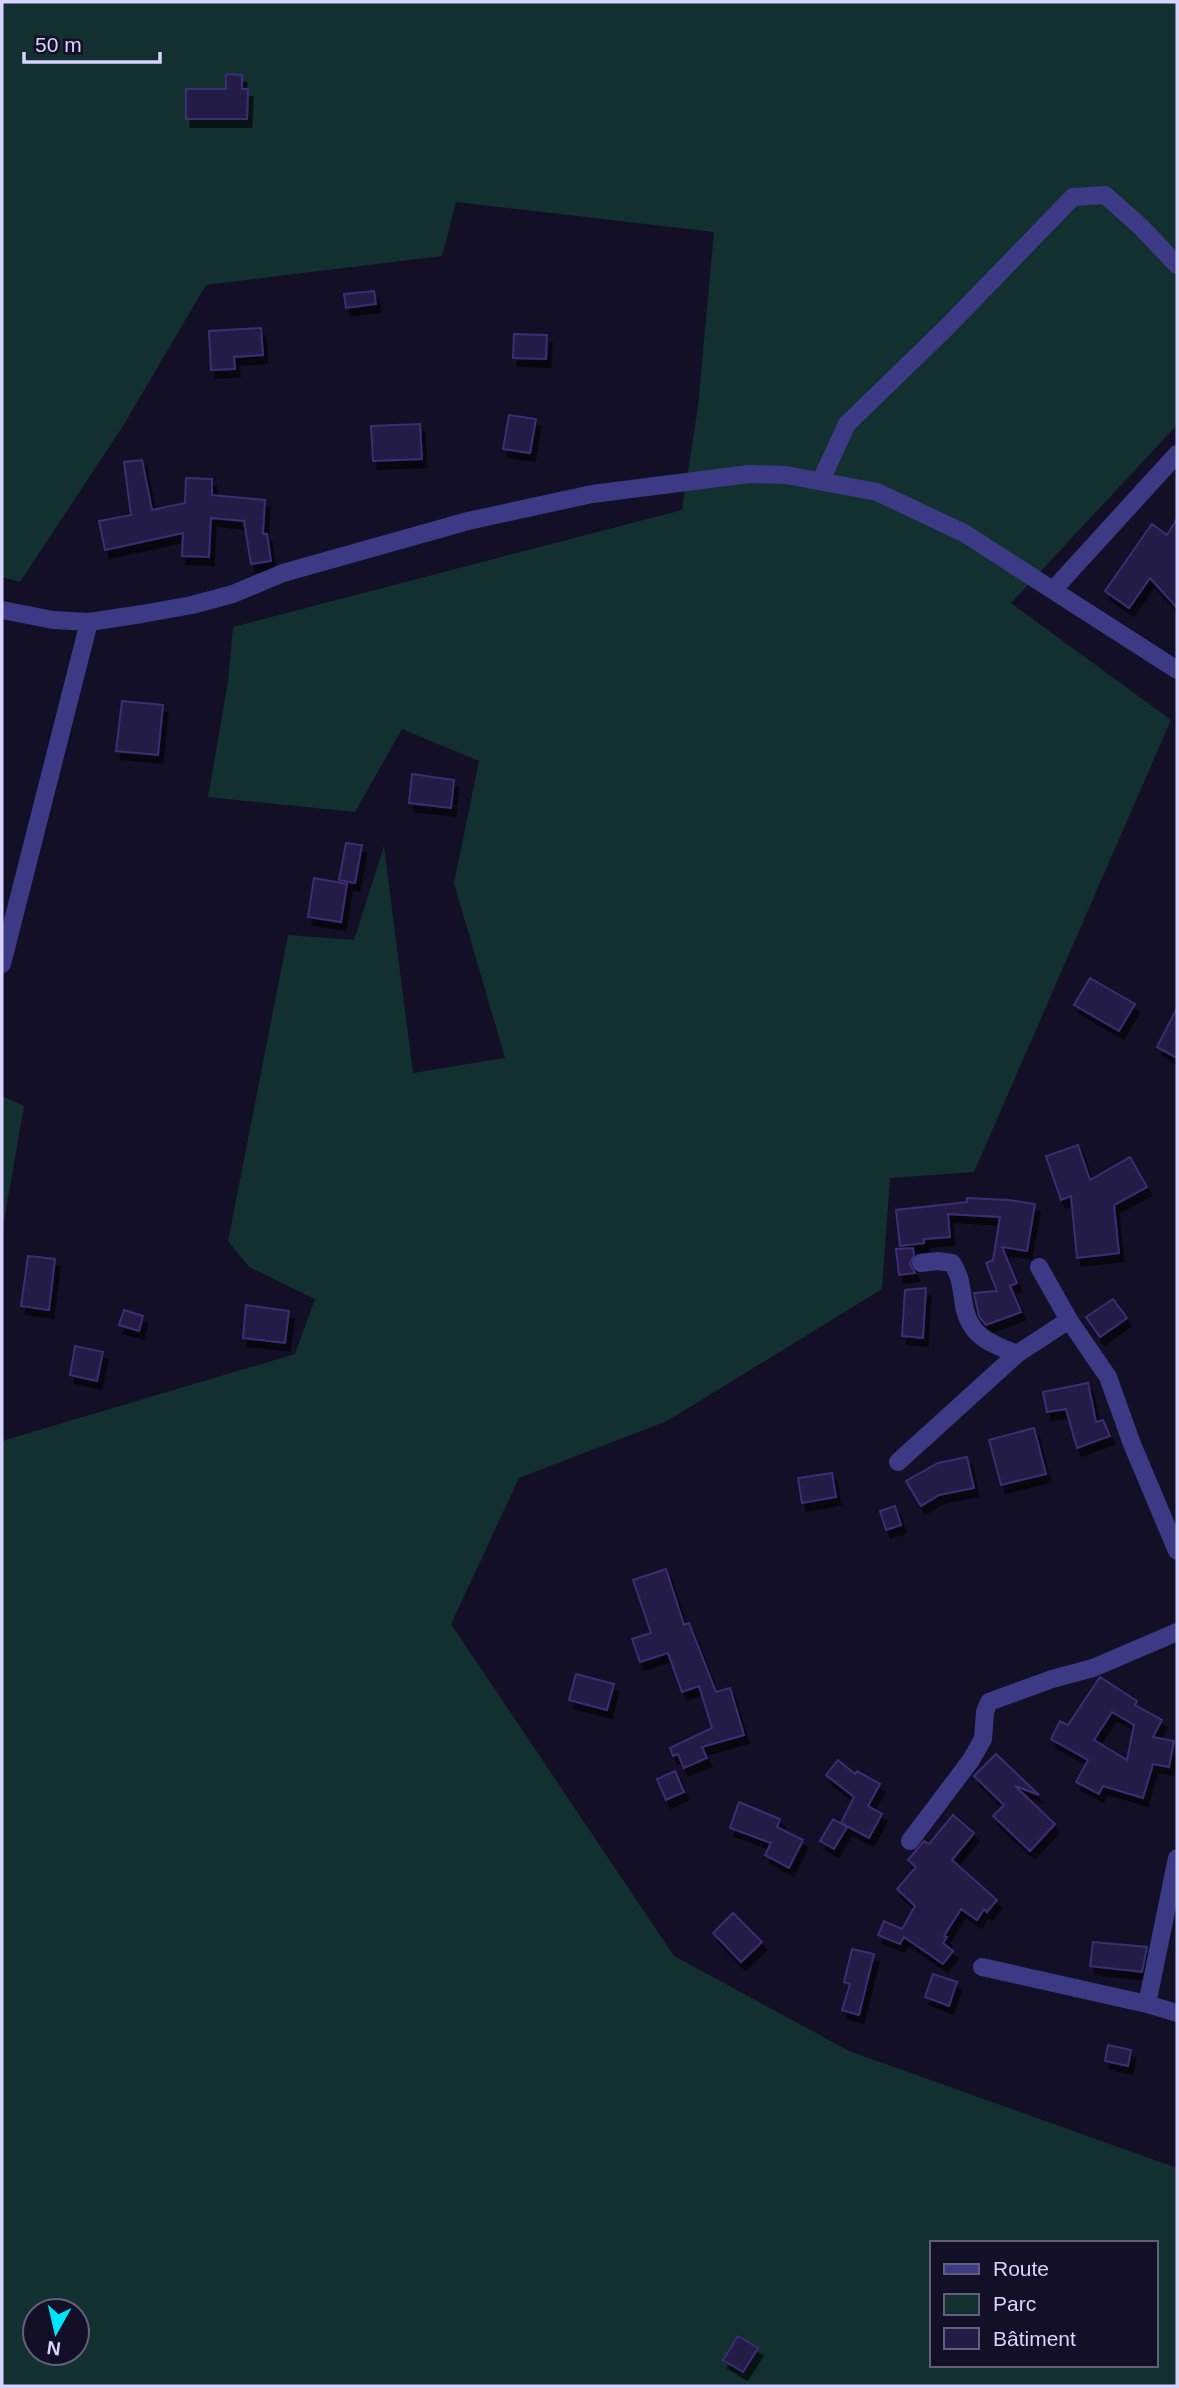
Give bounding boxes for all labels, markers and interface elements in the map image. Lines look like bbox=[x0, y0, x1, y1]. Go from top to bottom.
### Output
scale bar bbox=[24, 21, 161, 65]
text: 50 m bbox=[35, 33, 82, 56]
legend bbox=[930, 2241, 1158, 2367]
text: Route bbox=[993, 2257, 1049, 2280]
text: Parc bbox=[993, 2292, 1036, 2315]
north arrow bbox=[21, 2297, 91, 2367]
text: Bâtiment bbox=[993, 2327, 1076, 2350]
text: N bbox=[45, 2337, 62, 2360]

